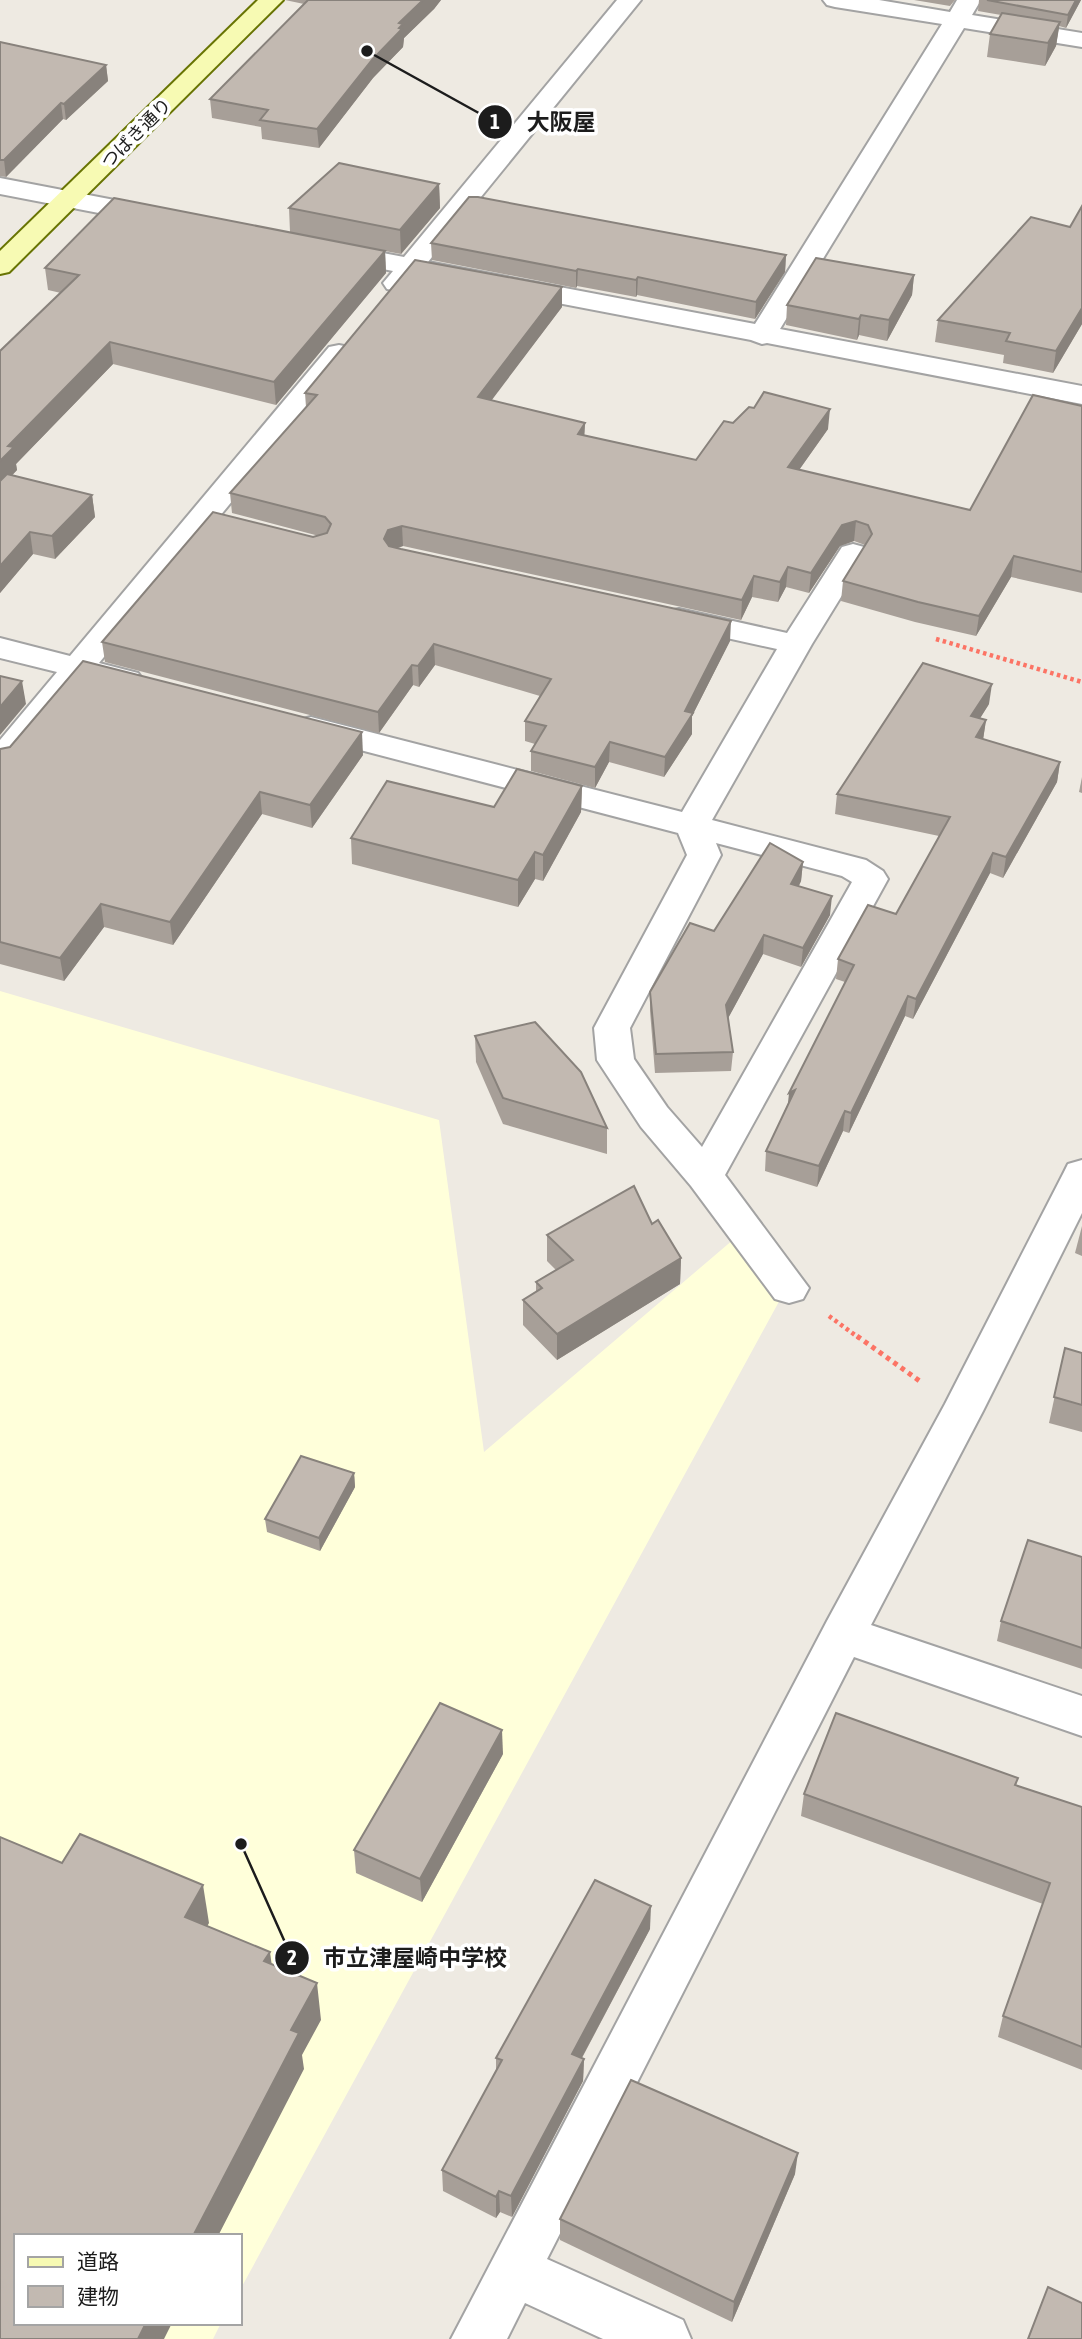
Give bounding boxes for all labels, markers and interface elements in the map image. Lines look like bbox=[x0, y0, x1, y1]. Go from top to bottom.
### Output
street label: つばき通り bbox=[97, 94, 175, 172]
callout: 大阪屋 bbox=[477, 100, 609, 144]
text: 1 bbox=[490, 109, 500, 133]
text: 大阪屋 bbox=[527, 109, 596, 135]
callout: 市立津屋崎中学校 bbox=[274, 1936, 521, 1980]
text: 2 bbox=[287, 1945, 297, 1969]
text: 市立津屋崎中学校 bbox=[323, 1945, 507, 1971]
legend bbox=[14, 2234, 242, 2325]
text: 道路 bbox=[77, 2249, 119, 2273]
text: 建物 bbox=[77, 2284, 119, 2308]

